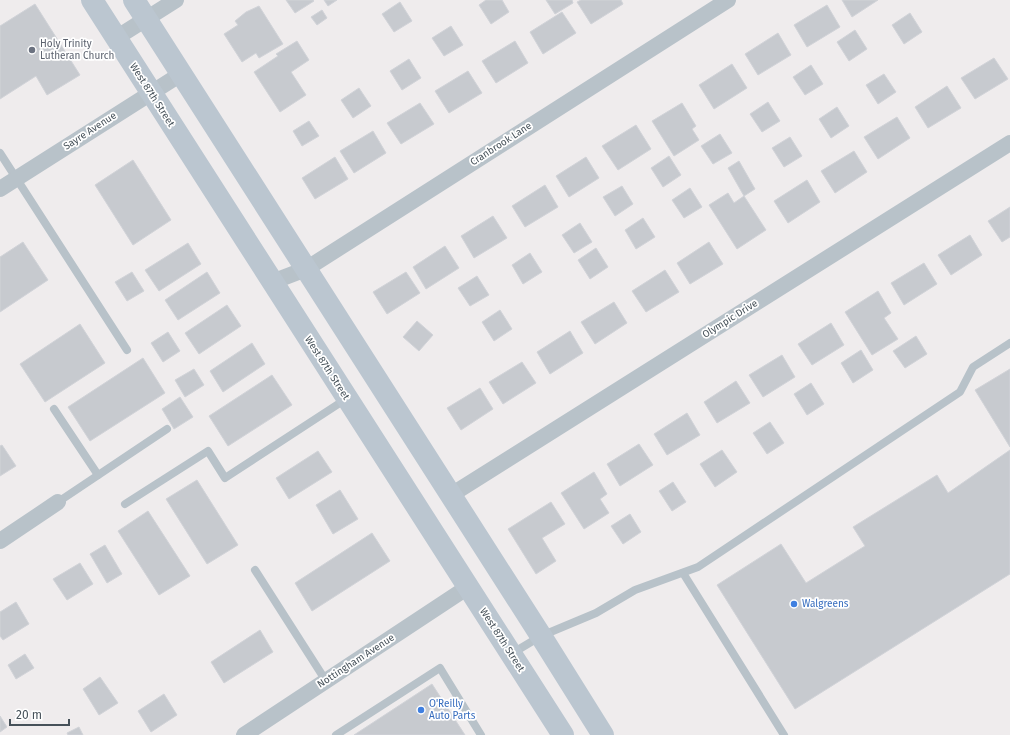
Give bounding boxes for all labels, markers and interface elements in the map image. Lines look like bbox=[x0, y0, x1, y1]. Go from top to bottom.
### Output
place label: Holy Trinity Lutheran Church bbox=[40, 38, 114, 62]
marker: Holy Trinity Lutheran Church bbox=[27, 45, 37, 55]
street label: West 87th Street bbox=[127, 61, 177, 129]
street label: Sayre Avenue bbox=[61, 109, 119, 153]
street label: Cranbrook Lane bbox=[468, 120, 534, 168]
street label: Olympic Drive bbox=[700, 297, 760, 341]
street label: West 87th Street bbox=[302, 334, 352, 402]
place label: Walgreens bbox=[802, 598, 849, 610]
marker: Walgreens bbox=[789, 599, 799, 609]
street label: West 87th Street bbox=[477, 606, 527, 674]
street label: Nottingham Avenue bbox=[315, 632, 397, 690]
place label: O'Reilly Auto Parts bbox=[429, 698, 476, 722]
scale bar bbox=[10, 701, 69, 727]
marker: O'Reilly Auto Parts bbox=[416, 705, 426, 715]
text: 20 m bbox=[16, 708, 42, 722]

